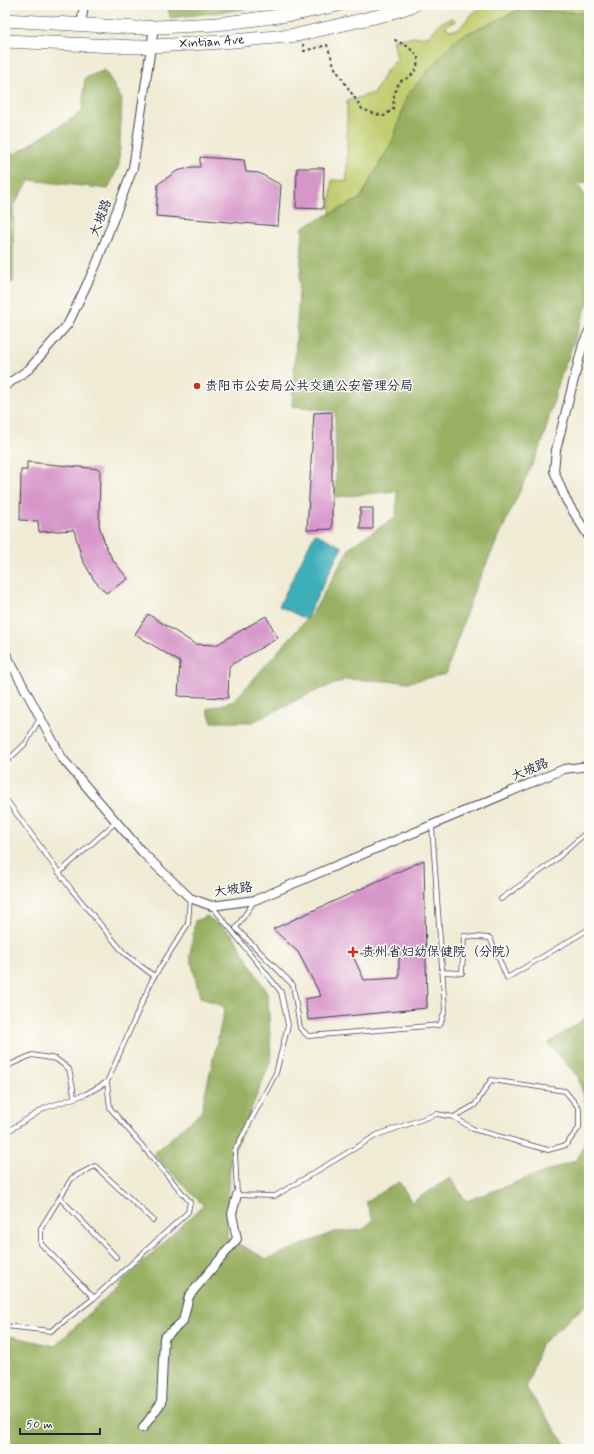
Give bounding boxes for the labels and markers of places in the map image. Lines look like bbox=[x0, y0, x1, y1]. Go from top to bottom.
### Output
place label: 贵阳市公安局公共交通公安管理分局 bbox=[205, 378, 413, 395]
marker: 贵阳市公安局公共交通公安管理分局 bbox=[192, 381, 202, 391]
place label: 贵州省妇幼保健院（分院） bbox=[362, 944, 518, 961]
marker: 贵州省妇幼保健院（分院） bbox=[347, 946, 359, 958]

